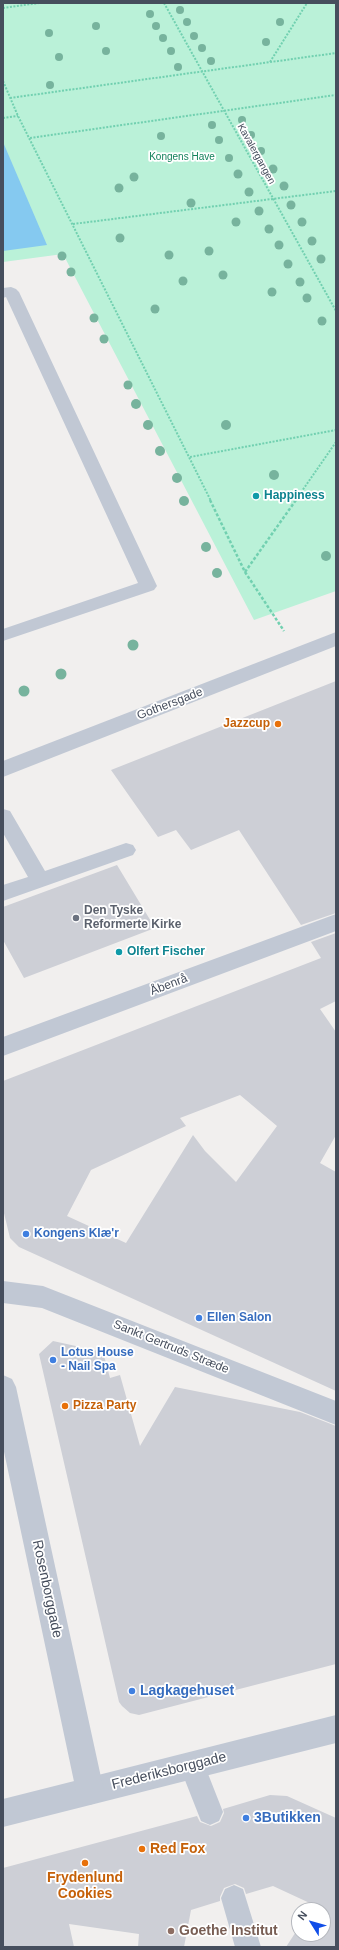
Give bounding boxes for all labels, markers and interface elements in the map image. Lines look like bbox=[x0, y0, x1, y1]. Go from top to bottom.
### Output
street label: Kavalergangen bbox=[234, 122, 278, 186]
park label: Kongens Have bbox=[149, 151, 215, 163]
place label: Happiness bbox=[264, 489, 325, 503]
marker: Happiness bbox=[251, 491, 261, 501]
street label: Gothersgade bbox=[135, 685, 205, 723]
place label: Jazzcup bbox=[223, 717, 270, 731]
marker: Jazzcup bbox=[273, 719, 283, 729]
place label: Den Tyske Reformerte Kirke bbox=[84, 904, 181, 932]
marker: Den Tyske Reformerte Kirke bbox=[71, 913, 81, 923]
place label: Olfert Fischer bbox=[127, 945, 205, 959]
marker: Olfert Fischer bbox=[114, 947, 124, 957]
street label: Åbenrå bbox=[148, 971, 190, 999]
place label: Kongens Klæ'r bbox=[34, 1227, 119, 1241]
marker: Kongens Klæ'r bbox=[21, 1229, 31, 1239]
place label: Ellen Salon bbox=[207, 1311, 272, 1325]
marker: Ellen Salon bbox=[194, 1313, 204, 1323]
street label: Sankt Gertruds Stræde bbox=[111, 1317, 231, 1377]
place label: Lotus House - Nail Spa bbox=[61, 1346, 134, 1374]
marker: Lotus House - Nail Spa bbox=[48, 1355, 58, 1365]
place label: Pizza Party bbox=[73, 1399, 136, 1413]
marker: Pizza Party bbox=[60, 1401, 70, 1411]
street label: Rosenborggade bbox=[28, 1539, 66, 1639]
place label: Lagkagehuset bbox=[140, 1683, 234, 1699]
marker: Lagkagehuset bbox=[127, 1686, 137, 1696]
street label: Frederiksborggade bbox=[110, 1749, 228, 1793]
place label: 3Butikken bbox=[254, 1810, 321, 1826]
marker: 3Butikken bbox=[241, 1813, 251, 1823]
place label: Red Fox bbox=[150, 1841, 205, 1857]
marker: Red Fox bbox=[137, 1844, 147, 1854]
marker: Frydenlund Cookies bbox=[80, 1858, 90, 1868]
place label: Frydenlund Cookies bbox=[47, 1870, 123, 1902]
north arrow bbox=[291, 1902, 331, 1942]
text: N bbox=[295, 1909, 309, 1922]
place label: Goethe Institut bbox=[179, 1923, 278, 1939]
marker: Goethe Institut bbox=[166, 1926, 176, 1936]

